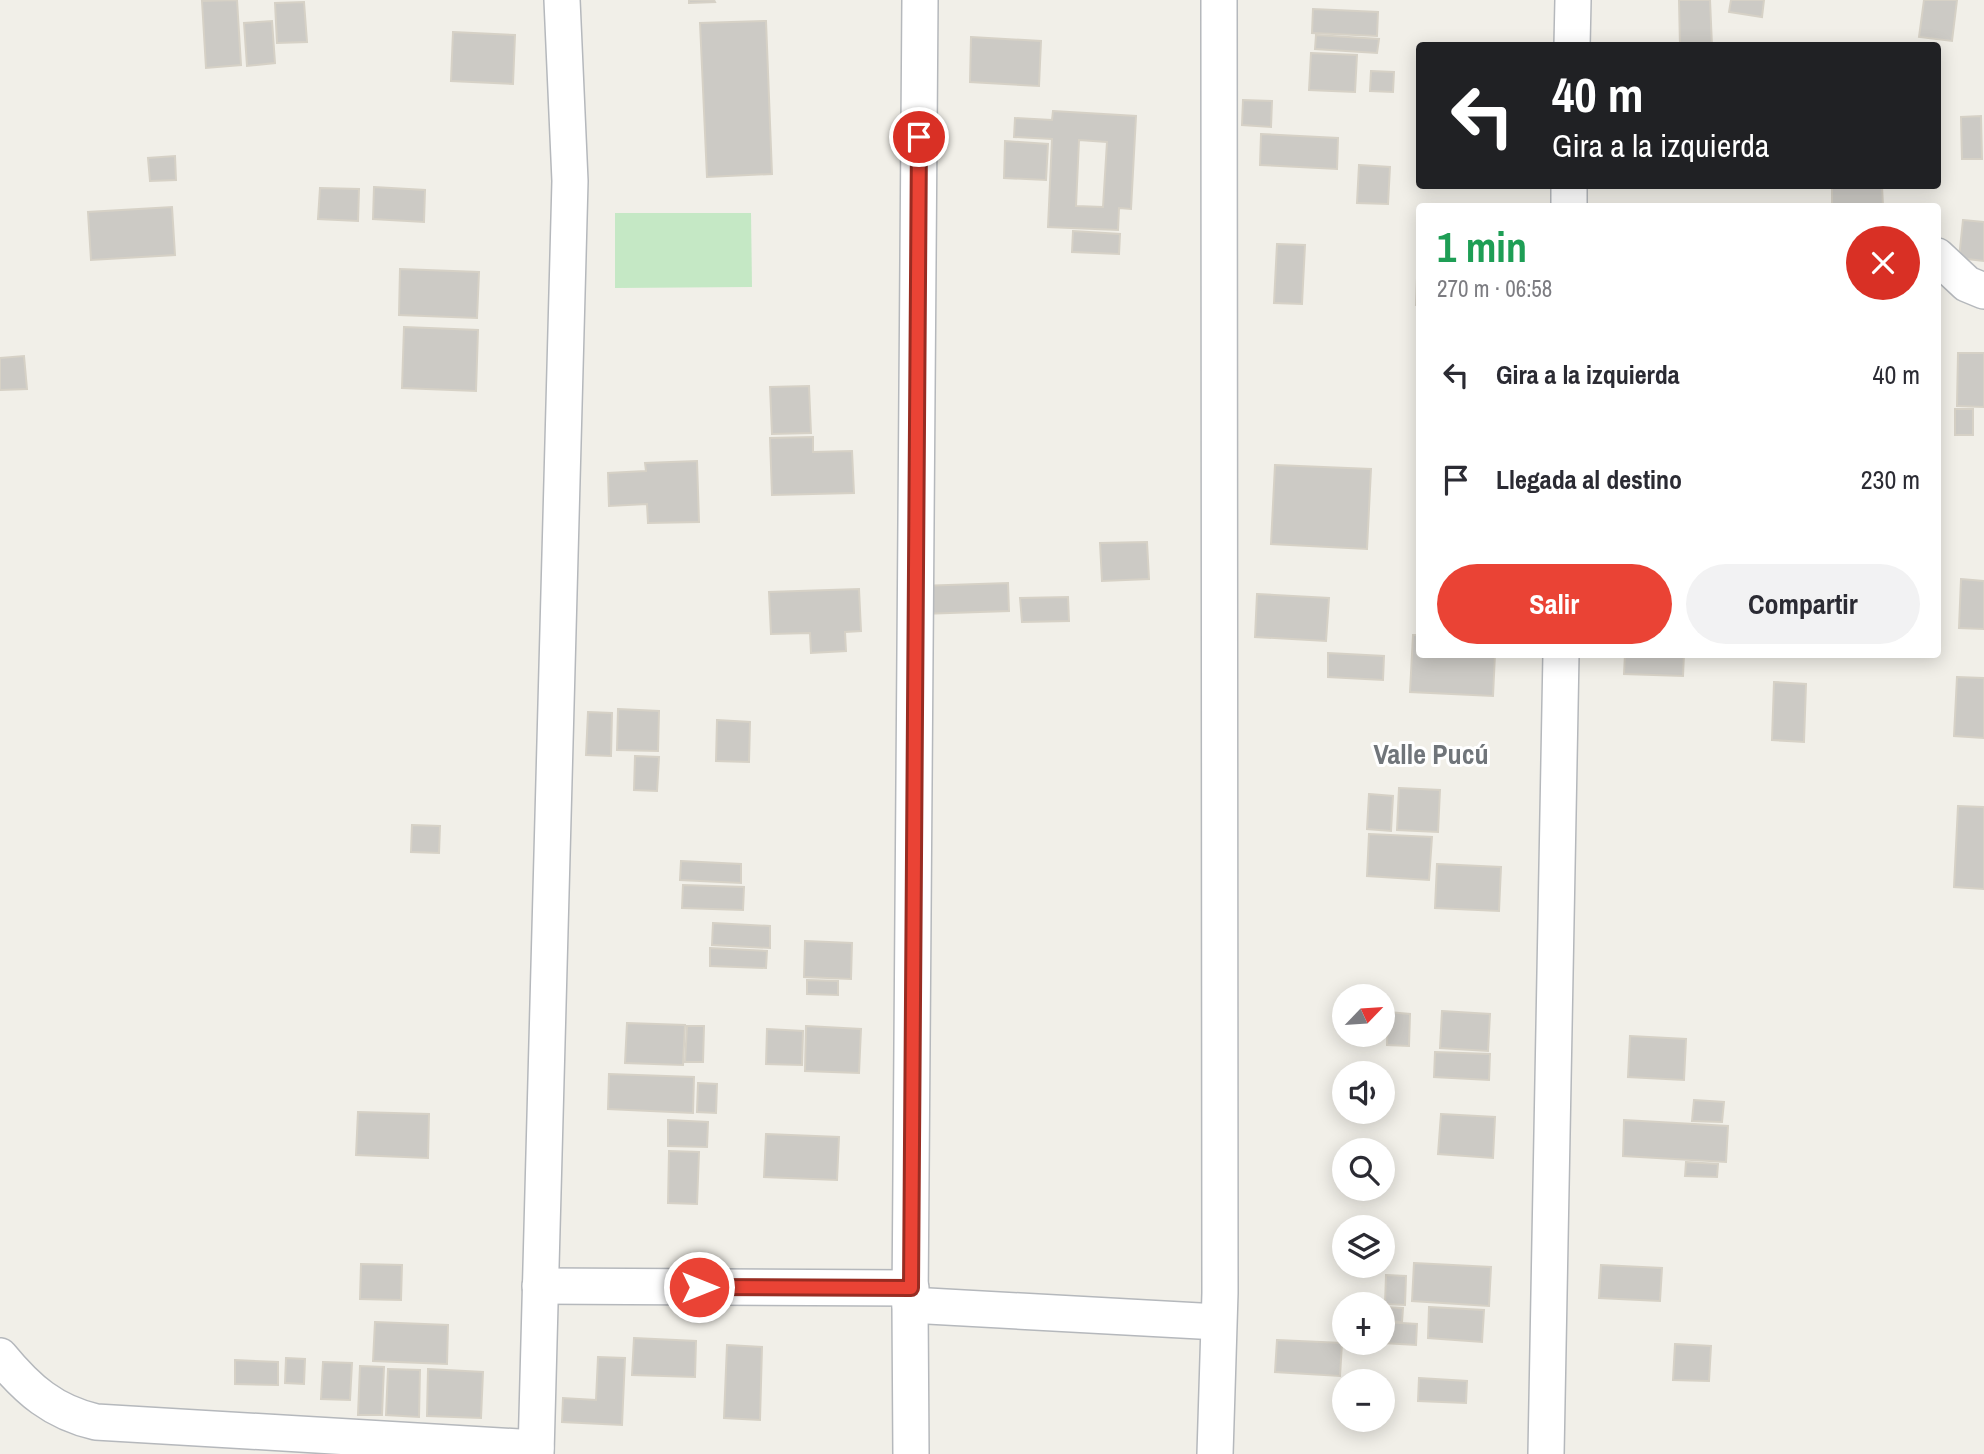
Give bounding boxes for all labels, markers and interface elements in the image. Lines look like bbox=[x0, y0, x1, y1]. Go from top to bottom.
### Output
text: 40 m bbox=[1552, 61, 1644, 127]
icon: left bbox=[1437, 70, 1528, 161]
pin bbox=[889, 107, 949, 167]
icon: arrive bbox=[900, 118, 938, 156]
text: Gira a la izquierda bbox=[1552, 124, 1769, 167]
text: 1 min bbox=[1437, 219, 1527, 275]
button: close bbox=[1846, 226, 1920, 300]
text: 270 m · 06:58 bbox=[1437, 273, 1552, 304]
icon: left bbox=[1437, 356, 1475, 394]
text: Gira a la izquierda bbox=[1496, 357, 1680, 392]
text: 40 m bbox=[1873, 357, 1920, 392]
icon: arrive bbox=[1437, 461, 1475, 499]
text: Llegada al destino bbox=[1496, 462, 1682, 497]
text: 230 m bbox=[1861, 462, 1920, 497]
button: Salir bbox=[1437, 564, 1672, 644]
button: Compartir bbox=[1686, 564, 1920, 644]
district label: Valle Pucú bbox=[1374, 735, 1488, 773]
north arrow bbox=[1332, 984, 1395, 1046]
map controls bbox=[1332, 984, 1395, 1432]
button: sound bbox=[1332, 1061, 1395, 1124]
button: search bbox=[1332, 1138, 1395, 1201]
button: layers bbox=[1332, 1215, 1395, 1278]
position arrow bbox=[662, 1250, 736, 1324]
button: + bbox=[1332, 1292, 1395, 1355]
button: − bbox=[1332, 1369, 1395, 1432]

